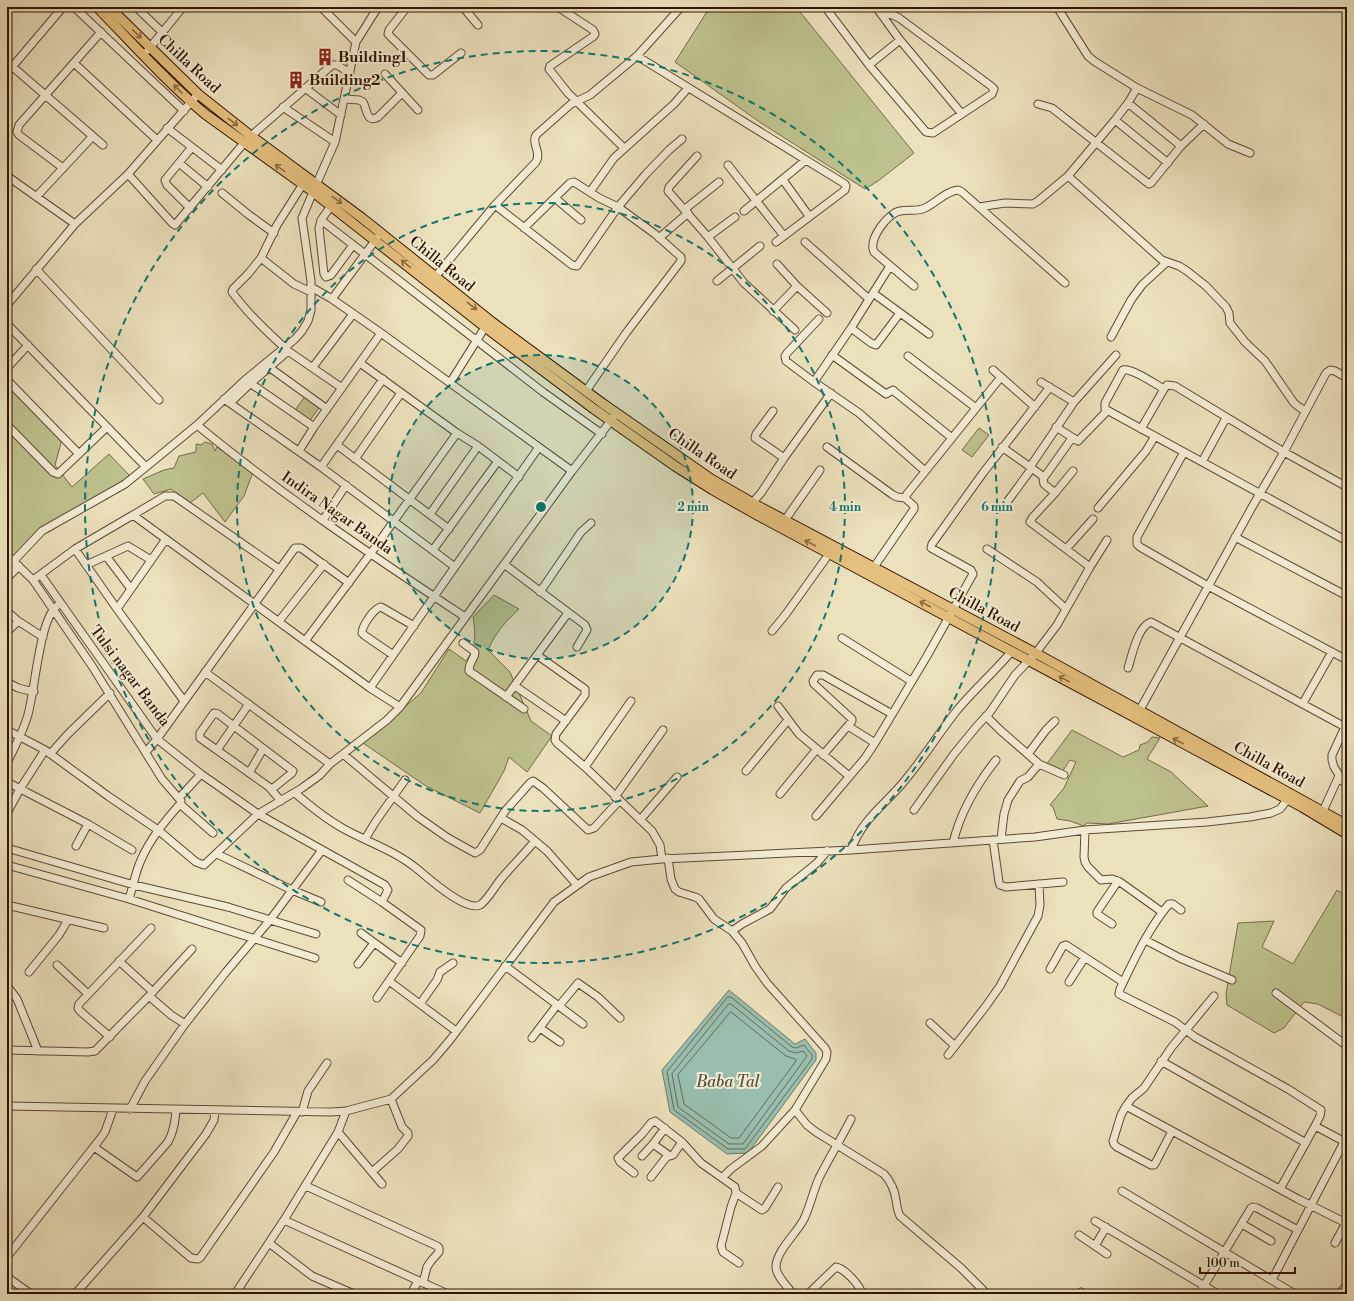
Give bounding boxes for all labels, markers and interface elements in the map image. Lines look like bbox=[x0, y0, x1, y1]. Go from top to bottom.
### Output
one-way arrow bbox=[132, 29, 142, 39]
street label: Chilla Road bbox=[154, 30, 225, 98]
building icon: Building1 bbox=[315, 47, 335, 67]
place label: Building1 bbox=[338, 48, 408, 67]
building icon: Building2 bbox=[286, 70, 306, 90]
place label: Building2 bbox=[309, 71, 381, 90]
one-way arrow bbox=[173, 84, 183, 94]
one-way arrow bbox=[227, 117, 238, 126]
one-way arrow bbox=[275, 164, 286, 172]
one-way arrow bbox=[331, 196, 342, 204]
street label: Chilla Road bbox=[406, 232, 479, 296]
one-way arrow bbox=[400, 260, 411, 269]
one-way arrow bbox=[466, 302, 477, 311]
street label: Chilla Road bbox=[664, 424, 740, 484]
street label: Indira Nagar Banda bbox=[278, 467, 397, 559]
centre of rings bbox=[534, 500, 548, 514]
text: 2 min bbox=[677, 500, 709, 515]
text: 4 min bbox=[829, 500, 862, 515]
text: 6 min bbox=[981, 500, 1013, 515]
one-way arrow bbox=[804, 539, 816, 547]
street label: Chilla Road bbox=[945, 583, 1024, 637]
one-way arrow bbox=[919, 600, 931, 607]
street label: Tulsi nagar Banda bbox=[86, 622, 174, 731]
one-way arrow bbox=[1058, 675, 1070, 682]
one-way arrow bbox=[1172, 736, 1184, 744]
street label: Chilla Road bbox=[1230, 738, 1308, 793]
water label: Baba Tal bbox=[695, 1072, 761, 1092]
scale bar bbox=[1200, 1249, 1295, 1275]
text: 100 m bbox=[1206, 1256, 1240, 1271]

